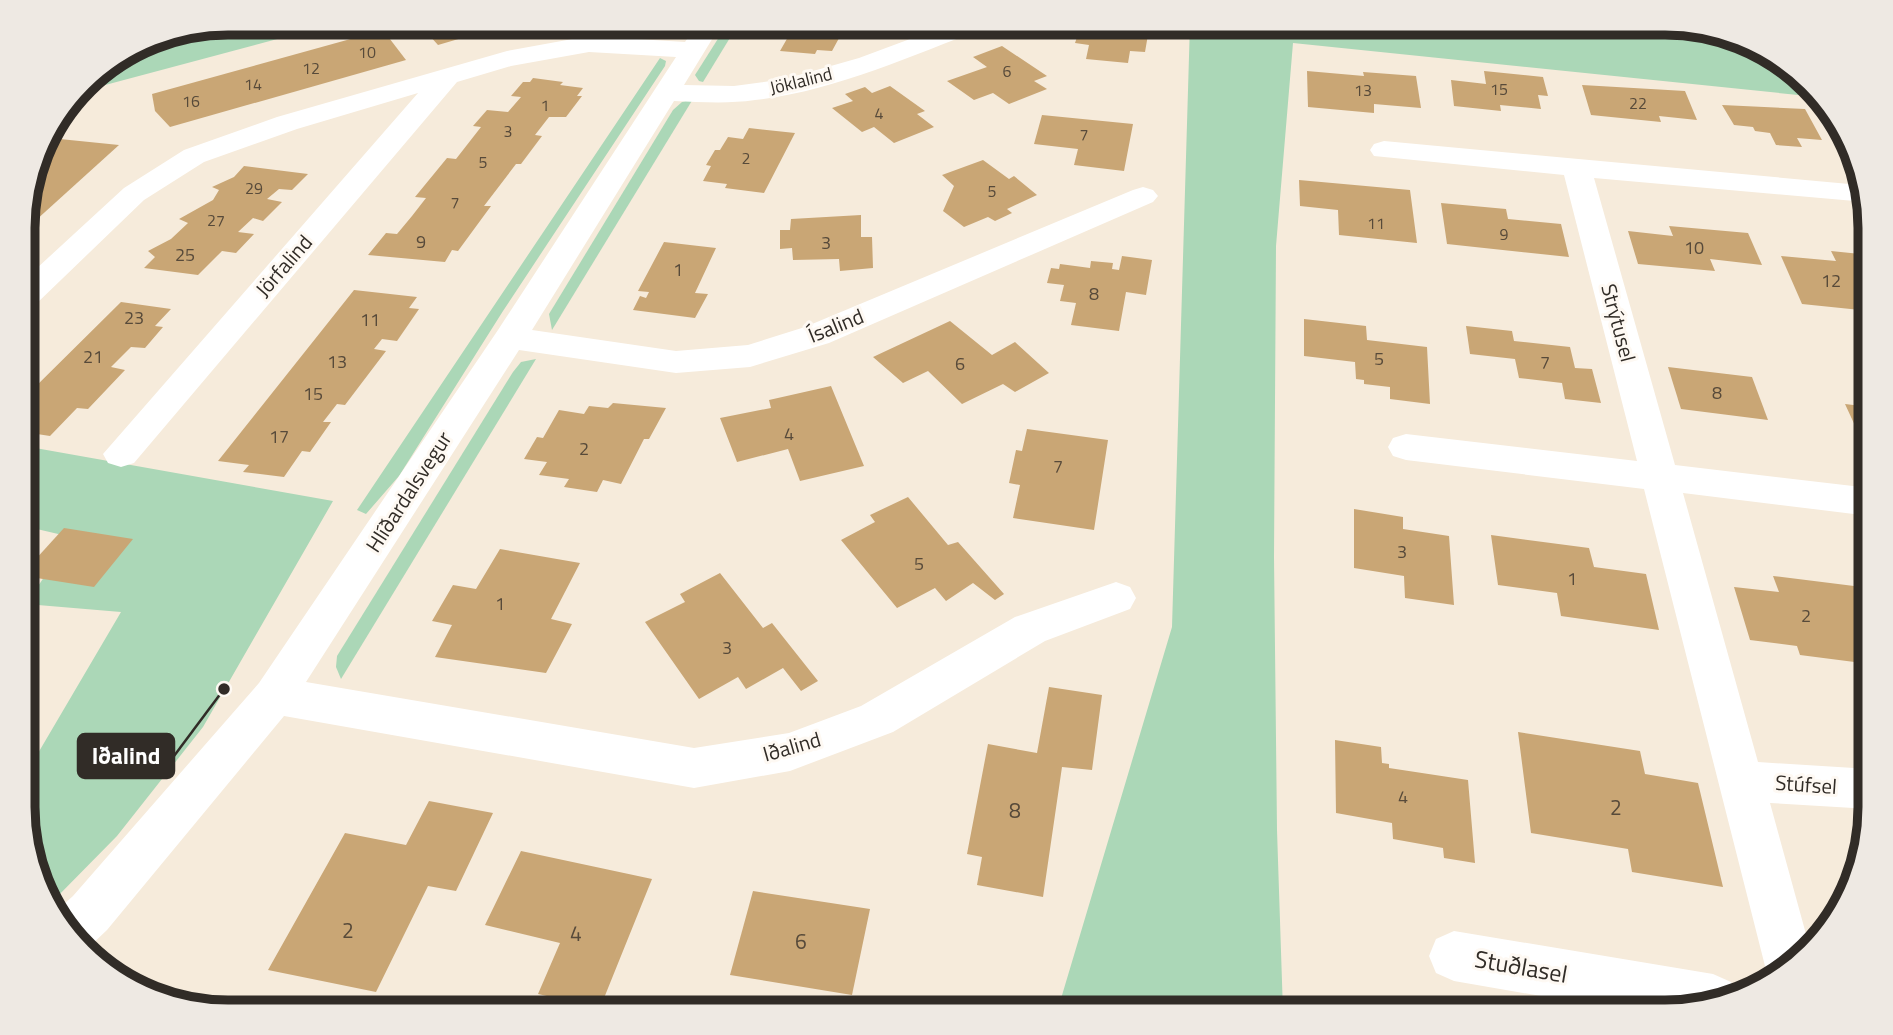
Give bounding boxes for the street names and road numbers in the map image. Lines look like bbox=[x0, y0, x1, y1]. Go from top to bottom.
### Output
street label: Jöklalind bbox=[767, 60, 835, 101]
street label: Jörfalind bbox=[247, 227, 319, 304]
street label: Strýtusel bbox=[1593, 280, 1645, 365]
street label: Ísalind bbox=[803, 300, 868, 351]
street label: Hlíðardalsvegur bbox=[357, 425, 459, 558]
street label: Iðalind bbox=[759, 723, 824, 770]
street label: Stúfsel bbox=[1774, 766, 1838, 802]
street label: Stuðlasel bbox=[1472, 940, 1570, 992]

